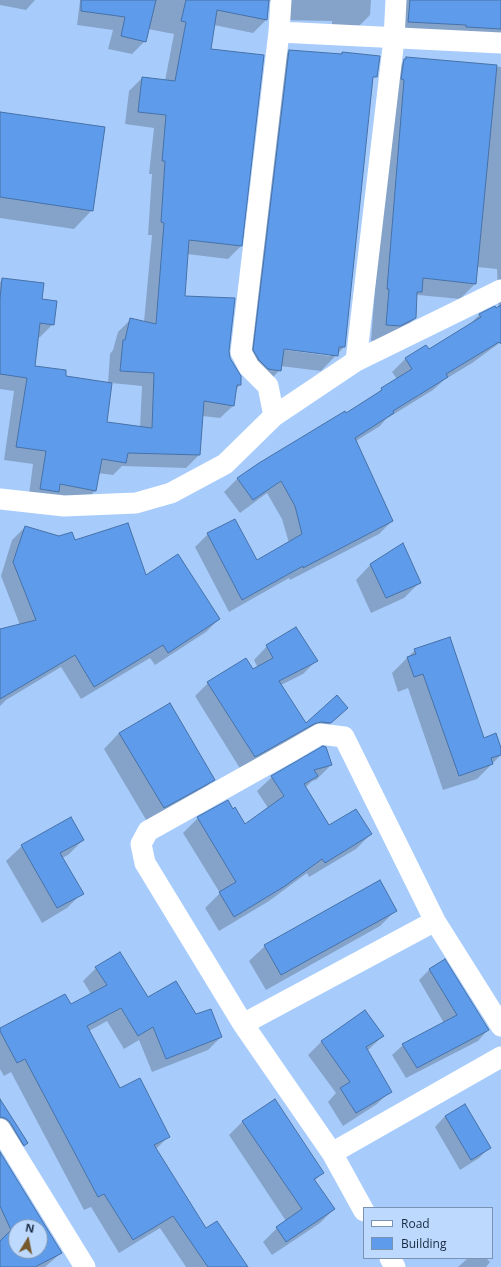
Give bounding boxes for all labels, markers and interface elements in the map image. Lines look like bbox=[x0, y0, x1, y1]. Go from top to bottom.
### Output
legend bbox=[363, 1207, 493, 1259]
text: Road bbox=[401, 1215, 430, 1232]
north arrow bbox=[8, 1219, 48, 1259]
text: N bbox=[24, 1220, 36, 1236]
text: Building bbox=[401, 1235, 446, 1252]

